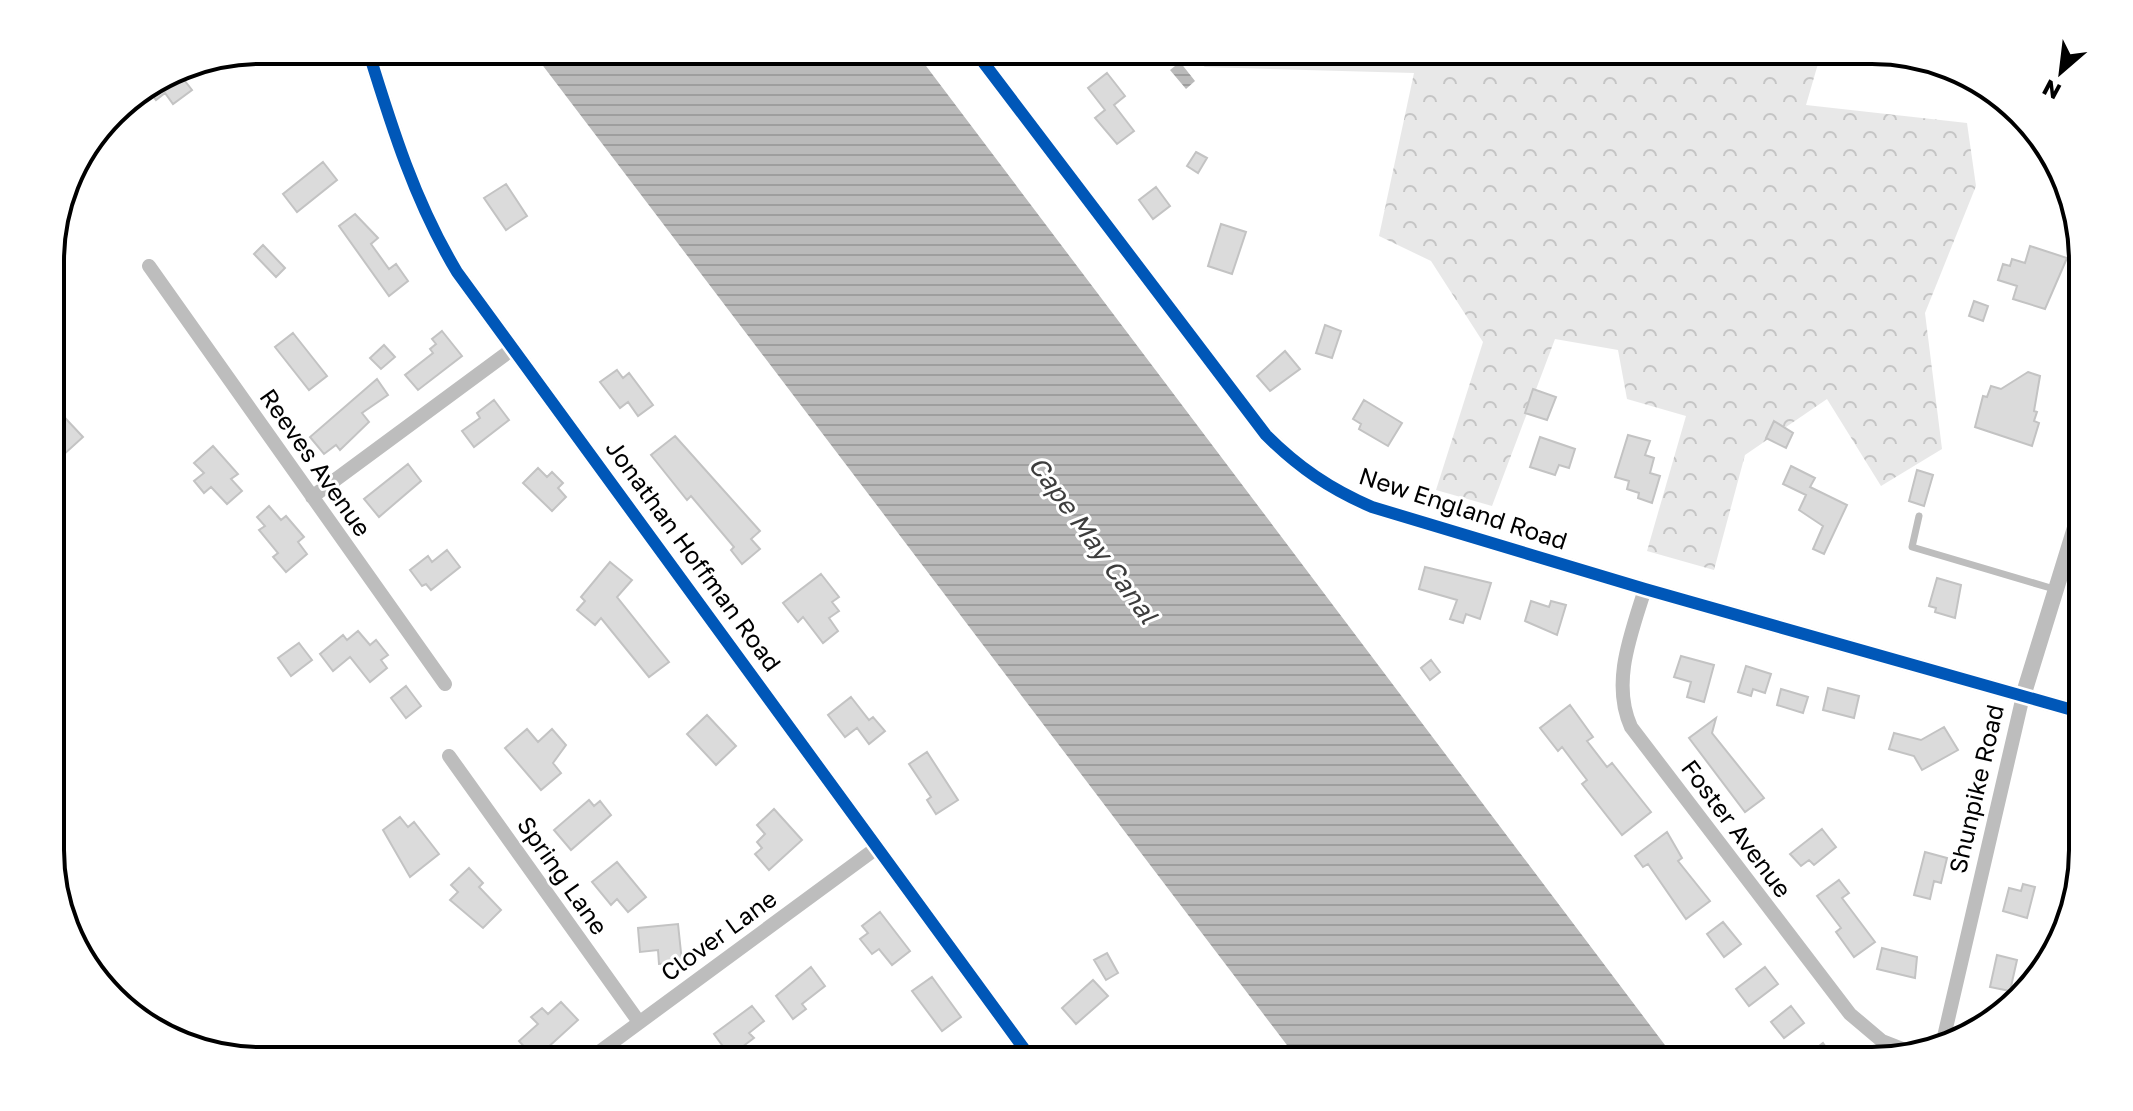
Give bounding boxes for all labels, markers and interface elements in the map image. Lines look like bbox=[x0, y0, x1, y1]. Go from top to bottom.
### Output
north arrow bbox=[2021, 32, 2101, 112]
text: N bbox=[2038, 74, 2065, 106]
street label: Reeves Avenue bbox=[255, 383, 378, 542]
street label: Jonathan Hoffman Road bbox=[600, 434, 788, 676]
water label: Cape May Canal bbox=[1022, 450, 1165, 631]
street label: New England Road bbox=[1356, 460, 1571, 555]
street label: Shunpike Road bbox=[1942, 701, 2009, 876]
street label: Foster Avenue bbox=[1676, 754, 1798, 903]
street label: Spring Lane bbox=[512, 810, 615, 940]
street label: Clover Lane bbox=[655, 883, 782, 987]

